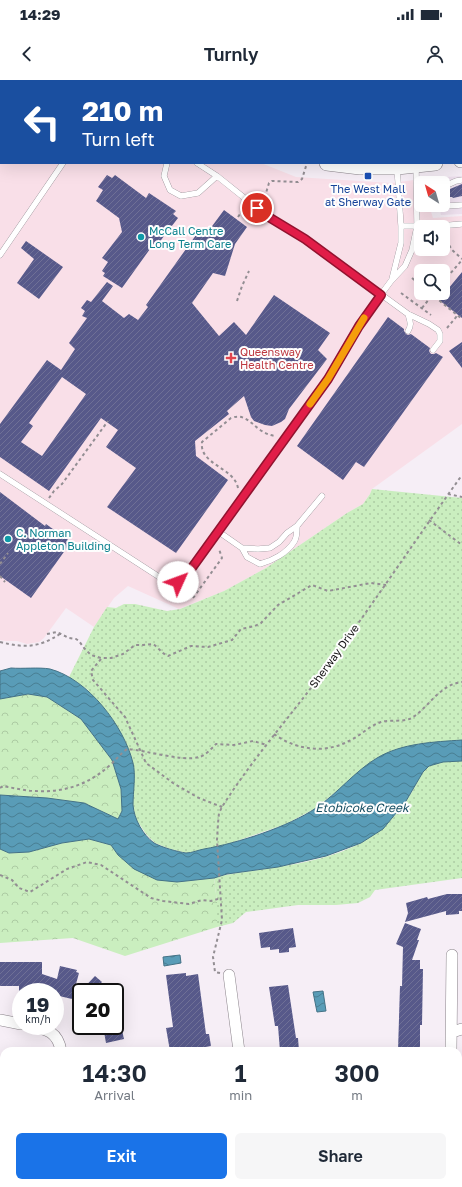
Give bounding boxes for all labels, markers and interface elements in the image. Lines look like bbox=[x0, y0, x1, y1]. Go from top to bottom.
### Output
text: 14:29 bbox=[20, 5, 61, 23]
icon: back bbox=[16, 43, 38, 65]
text: Turnly bbox=[204, 43, 258, 65]
icon: person bbox=[424, 43, 446, 65]
text: 210 m bbox=[82, 94, 163, 127]
icon: left bbox=[16, 96, 68, 148]
text: Turn left bbox=[82, 128, 155, 150]
marker: The West Mall at Sherway Gate bbox=[363, 171, 373, 181]
north arrow bbox=[414, 176, 450, 212]
map controls bbox=[414, 176, 450, 300]
place label: The West Mall at Sherway Gate bbox=[325, 182, 411, 208]
pin bbox=[240, 191, 274, 225]
icon: arrive bbox=[246, 197, 268, 219]
button: sound bbox=[414, 220, 450, 256]
place label: McCall Centre Long Term Care bbox=[149, 224, 231, 250]
marker: McCall Centre Long Term Care bbox=[136, 232, 146, 242]
button: search bbox=[414, 264, 450, 300]
place label: Queensway Health Centre bbox=[240, 345, 314, 371]
marker: Queensway Health Centre bbox=[225, 352, 237, 364]
place label: C. Norman Appleton Building bbox=[16, 526, 111, 552]
marker: C. Norman Appleton Building bbox=[3, 534, 13, 544]
position arrow bbox=[157, 561, 199, 603]
street label: Sherway Drive bbox=[306, 621, 361, 690]
water label: Etobicoke Creek bbox=[315, 800, 410, 815]
speed limit sign: 20 bbox=[72, 983, 124, 1035]
text: 19 bbox=[26, 992, 49, 1016]
text: km/h bbox=[25, 1013, 51, 1025]
text: 14:30 bbox=[82, 1058, 147, 1087]
text: 1 bbox=[235, 1058, 247, 1087]
text: 300 bbox=[334, 1058, 380, 1087]
text: Arrival bbox=[94, 1087, 135, 1103]
text: min bbox=[229, 1087, 252, 1103]
text: m bbox=[351, 1087, 363, 1103]
button: Exit bbox=[16, 1133, 227, 1179]
button: Share bbox=[235, 1133, 446, 1179]

